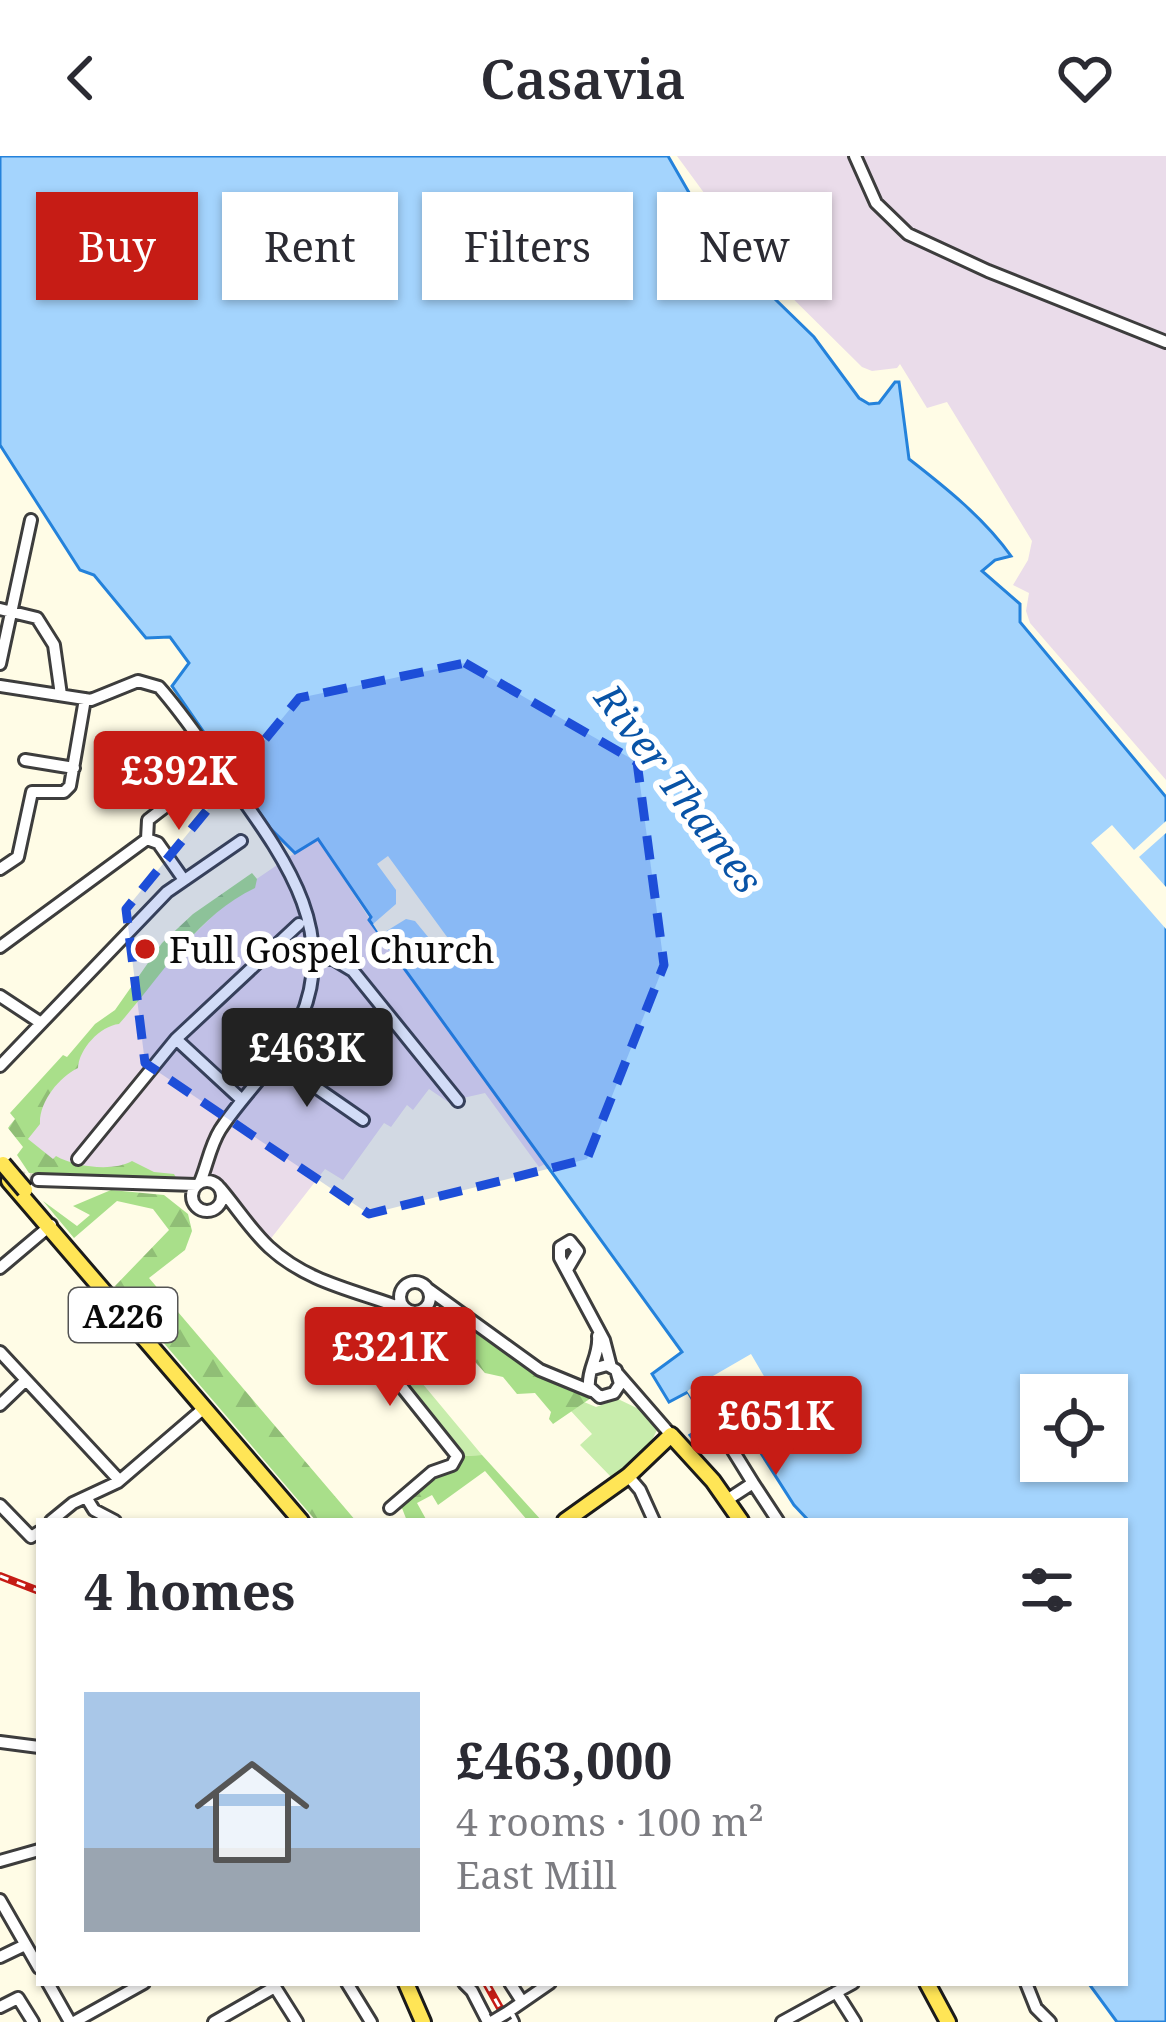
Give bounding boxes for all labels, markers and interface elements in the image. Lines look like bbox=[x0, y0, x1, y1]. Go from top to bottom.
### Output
text: Casavia bbox=[480, 41, 686, 115]
icon: back bbox=[48, 45, 114, 111]
icon: heart bbox=[1052, 45, 1118, 111]
chip: Buy bbox=[36, 192, 198, 300]
chip: Rent bbox=[222, 192, 398, 300]
chip: Filters bbox=[422, 192, 633, 300]
chip: New bbox=[657, 192, 832, 300]
water label: River Thames bbox=[583, 672, 776, 903]
pin: £392K bbox=[95, 731, 263, 833]
text: £392K bbox=[121, 743, 237, 796]
place label: Full Gospel Church bbox=[169, 925, 495, 974]
marker: Full Gospel Church bbox=[132, 936, 158, 962]
pin: £463K bbox=[223, 1008, 391, 1110]
text: £463K bbox=[249, 1020, 365, 1073]
road number: A226 bbox=[69, 1288, 177, 1342]
pin: £321K bbox=[306, 1307, 474, 1409]
text: £321K bbox=[332, 1319, 448, 1372]
map controls bbox=[1020, 1374, 1128, 1482]
button: locate bbox=[1020, 1374, 1128, 1482]
pin: £651K bbox=[692, 1376, 860, 1478]
text: £651K bbox=[718, 1388, 834, 1441]
text: 4 homes bbox=[84, 1555, 295, 1625]
icon: filters bbox=[1014, 1557, 1080, 1623]
text: £463,000 bbox=[456, 1724, 672, 1794]
icon: home bbox=[180, 1740, 324, 1884]
text: 4 rooms · 100 m² bbox=[456, 1794, 764, 1847]
text: East Mill bbox=[456, 1847, 617, 1900]

